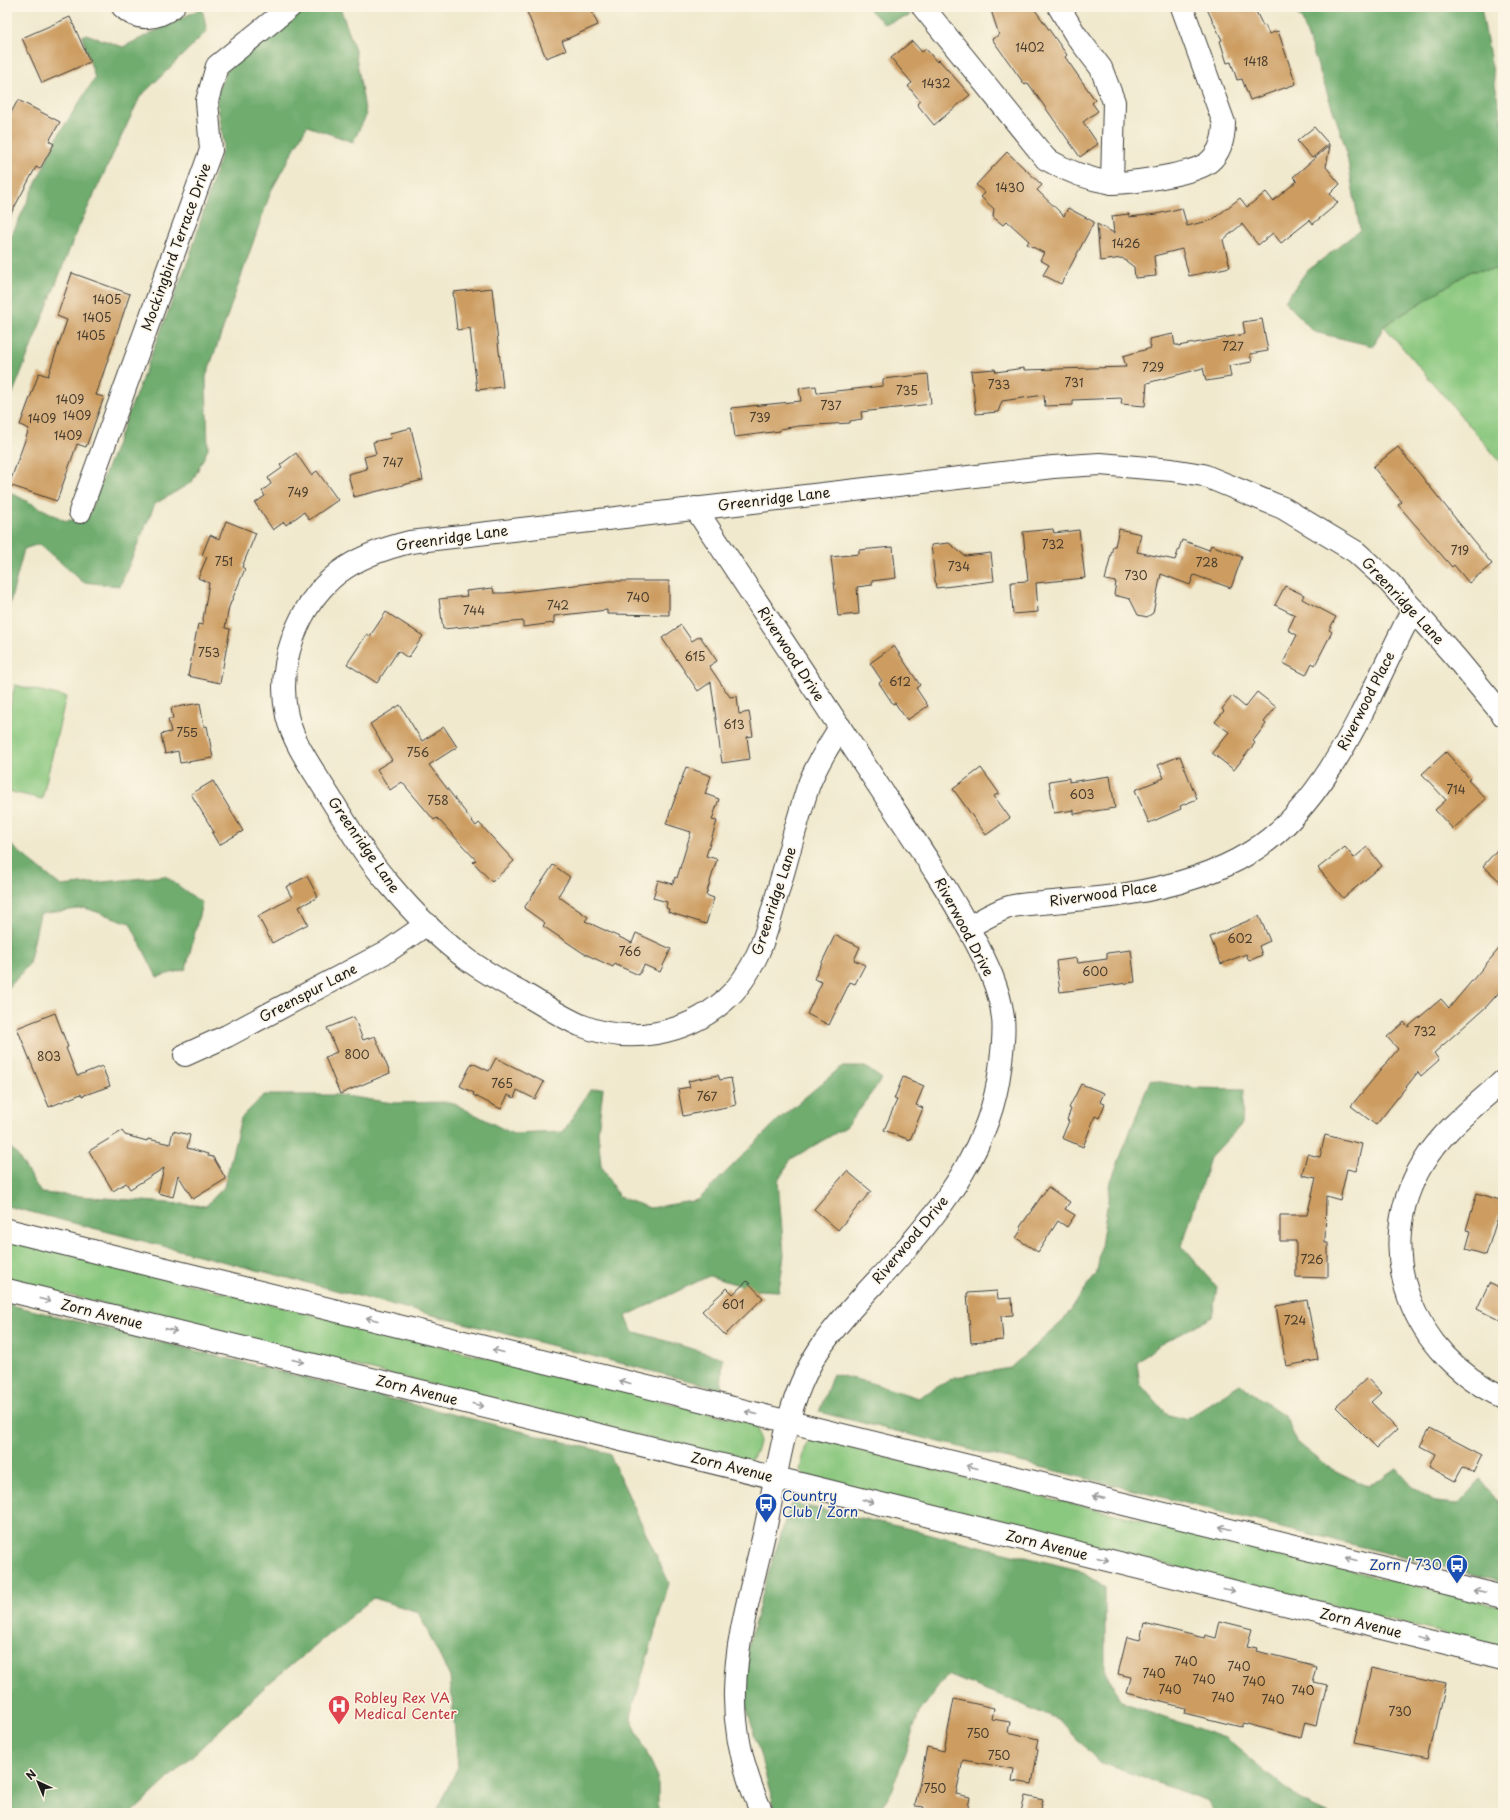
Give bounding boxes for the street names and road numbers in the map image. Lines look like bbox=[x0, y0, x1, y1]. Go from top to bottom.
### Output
street label: Mockingbird Terrace Drive bbox=[135, 160, 216, 334]
street label: Greenridge Lane bbox=[717, 481, 831, 516]
street label: Greenridge Lane bbox=[394, 519, 510, 556]
street label: Greenridge Lane bbox=[1357, 552, 1450, 649]
street label: Riverwood Drive bbox=[753, 602, 830, 705]
street label: Riverwood Place bbox=[1332, 648, 1400, 754]
street label: Greenridge Lane bbox=[323, 792, 406, 897]
street label: Greenridge Lane bbox=[746, 844, 801, 958]
street label: Riverwood Drive bbox=[929, 874, 999, 980]
street label: Riverwood Place bbox=[1048, 876, 1158, 911]
street label: Greenspur Lane bbox=[255, 958, 360, 1027]
street label: Riverwood Drive bbox=[866, 1191, 953, 1288]
street label: Zorn Avenue bbox=[59, 1293, 146, 1334]
street label: Zorn Avenue bbox=[374, 1369, 461, 1410]
street label: Zorn Avenue bbox=[689, 1446, 776, 1487]
street label: Zorn Avenue bbox=[1004, 1524, 1091, 1565]
street label: Zorn Avenue bbox=[1318, 1602, 1405, 1643]

